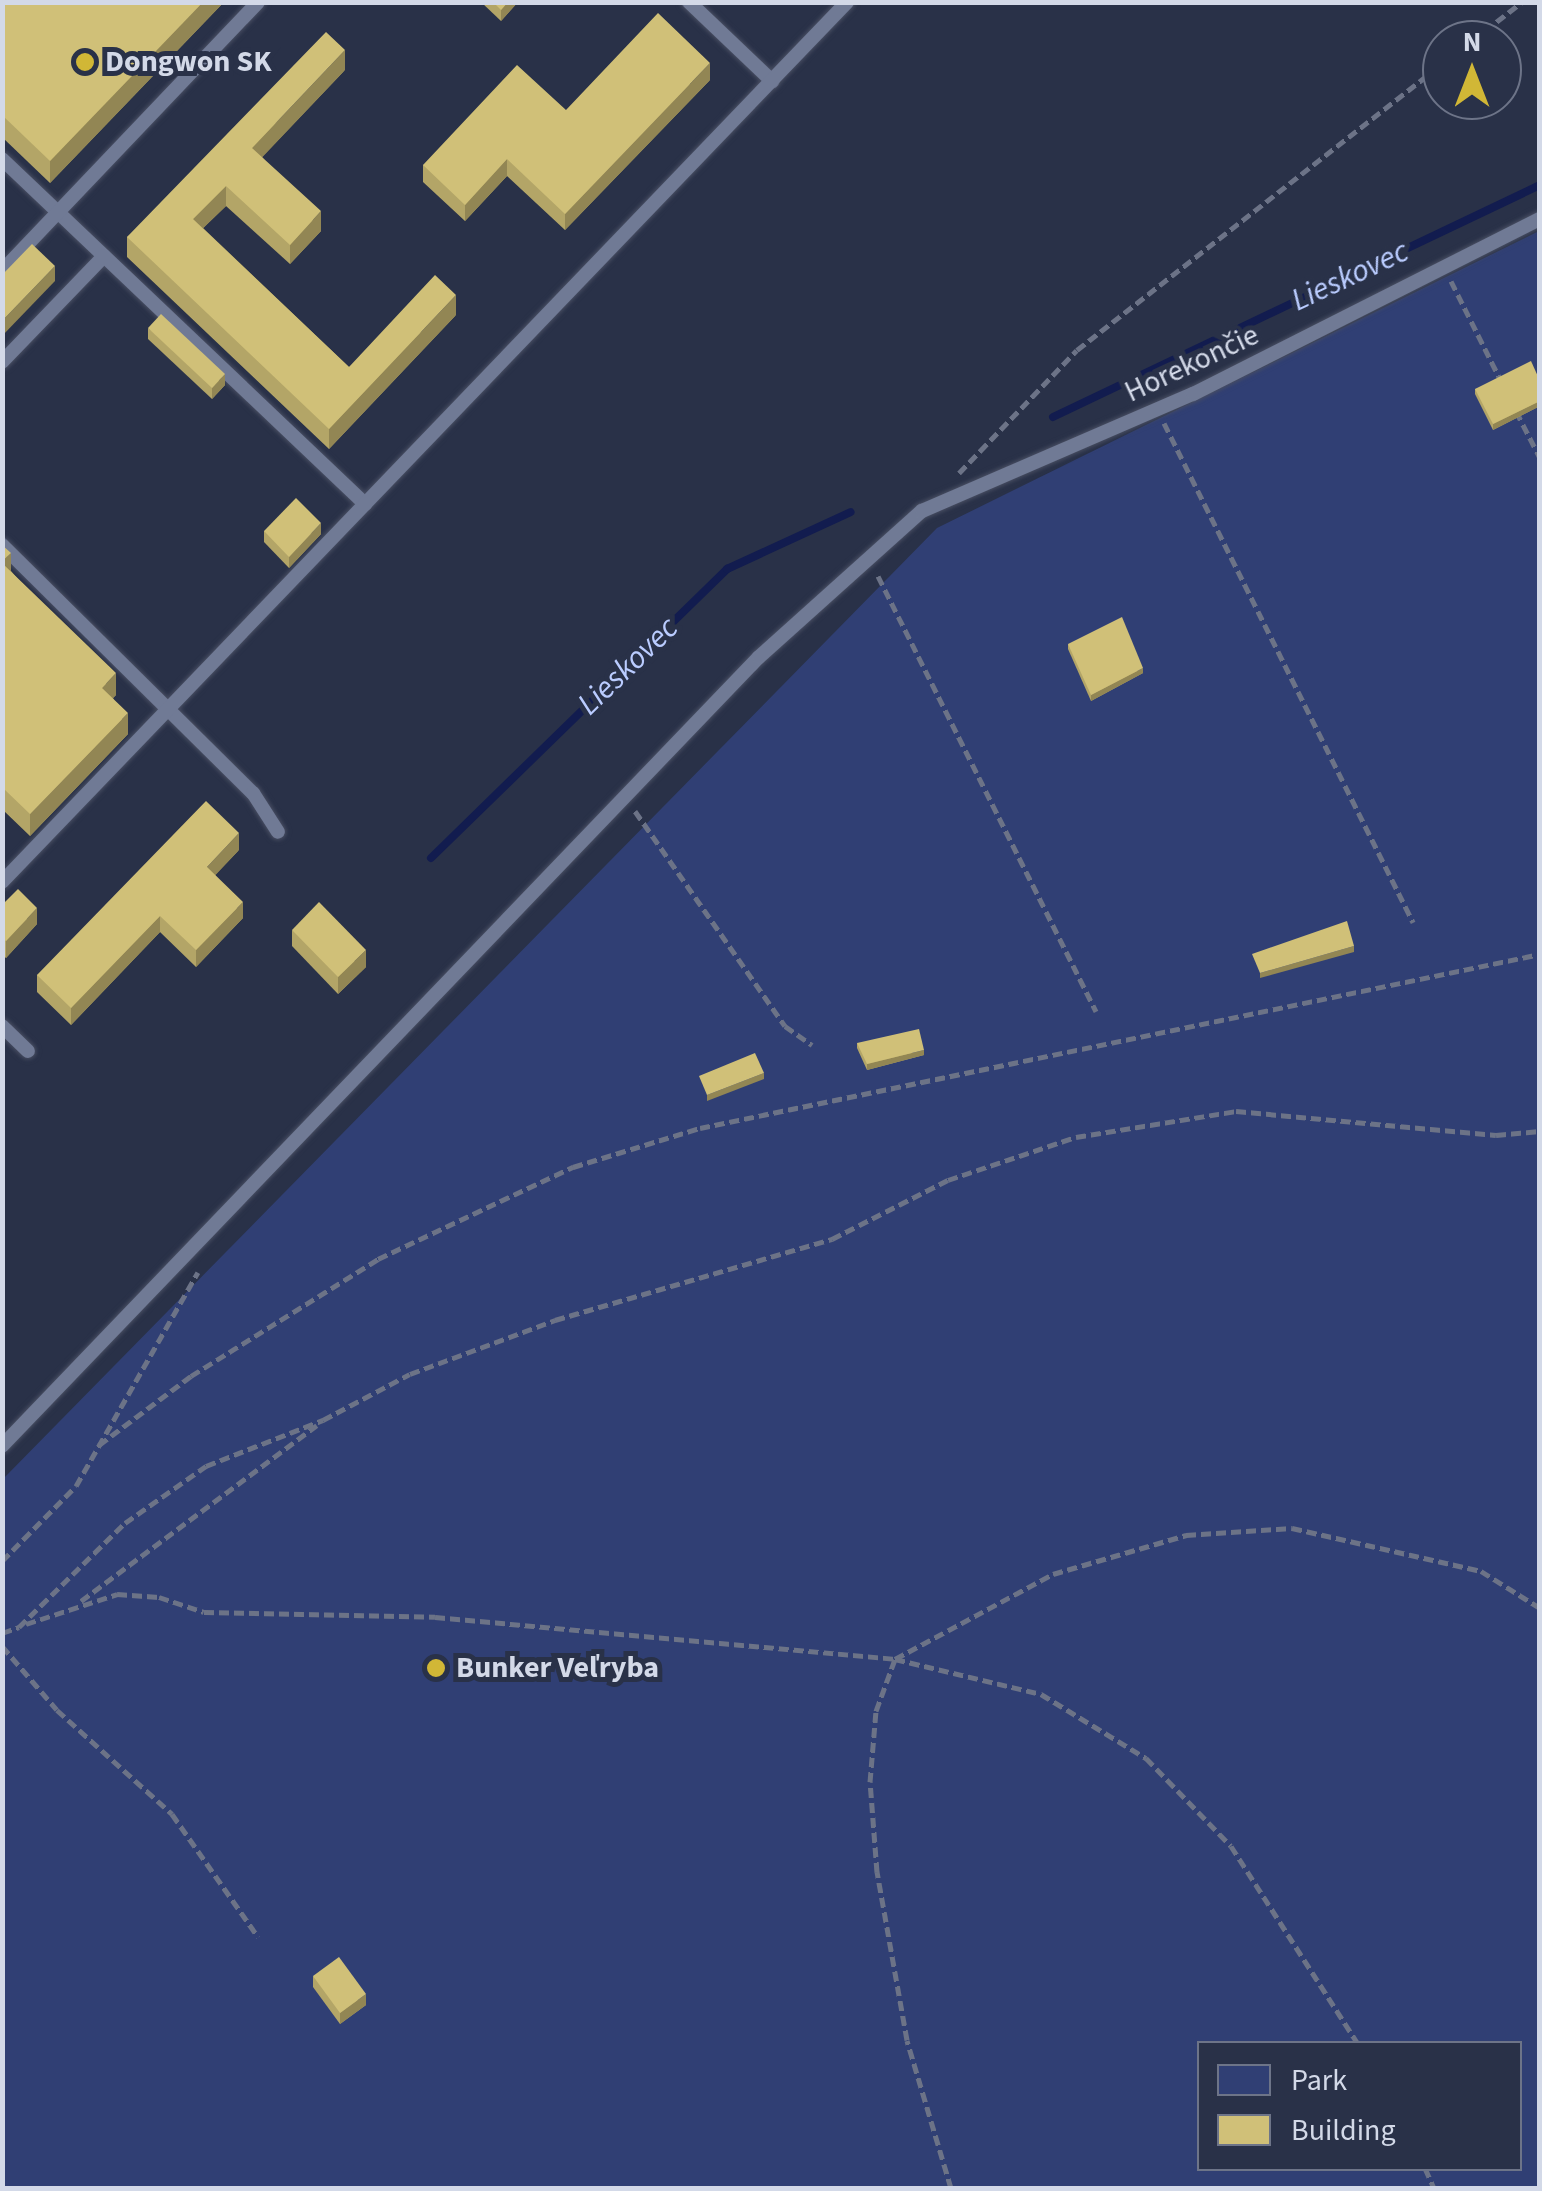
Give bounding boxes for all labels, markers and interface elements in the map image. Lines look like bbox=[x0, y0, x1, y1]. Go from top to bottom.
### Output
north arrow bbox=[1422, 20, 1522, 120]
text: N bbox=[1463, 22, 1481, 62]
place label: Dongwon SK bbox=[105, 44, 272, 80]
marker: Dongwon SK bbox=[74, 51, 96, 73]
water label: Lieskovec bbox=[1285, 232, 1415, 320]
street label: Horekončie bbox=[1119, 317, 1265, 411]
water label: Lieskovec bbox=[570, 609, 686, 723]
place label: Bunker Veľryba bbox=[456, 1650, 659, 1686]
marker: Bunker Veľryba bbox=[425, 1657, 447, 1679]
legend bbox=[1197, 2041, 1522, 2171]
text: Park bbox=[1291, 2059, 1347, 2102]
text: Building bbox=[1291, 2109, 1396, 2152]

